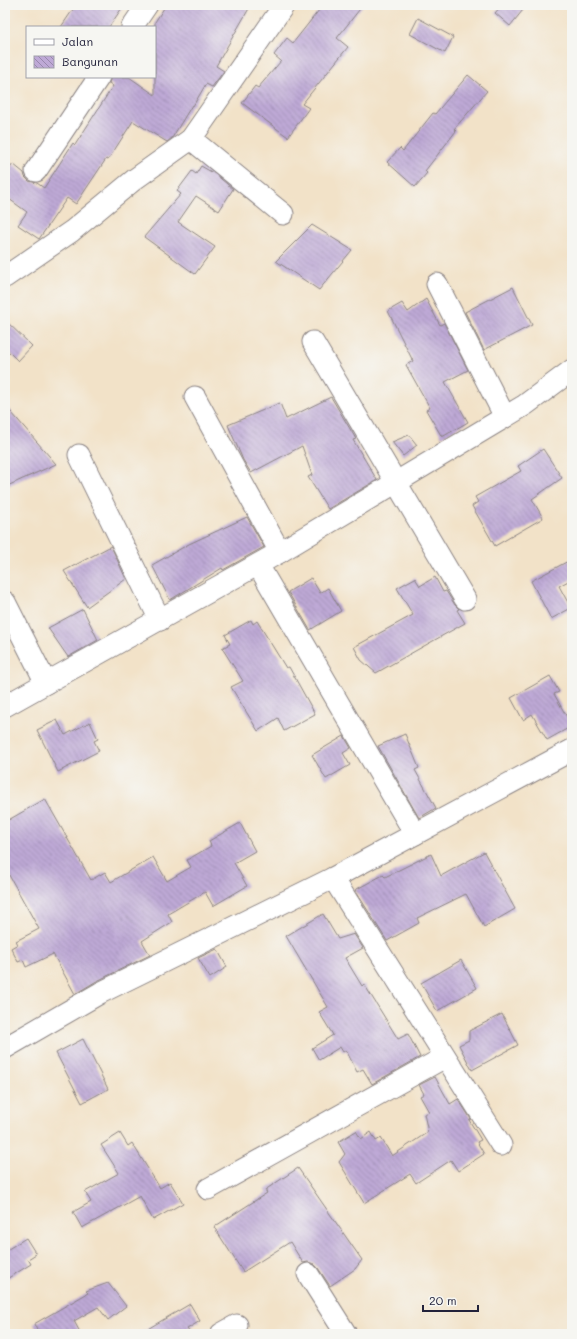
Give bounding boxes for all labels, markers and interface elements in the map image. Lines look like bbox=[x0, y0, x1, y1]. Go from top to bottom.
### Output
legend bbox=[26, 26, 156, 78]
text: Jalan bbox=[62, 33, 93, 49]
text: Bangunan bbox=[62, 53, 118, 69]
scale bar bbox=[423, 1287, 478, 1313]
text: 20 m bbox=[429, 1292, 457, 1308]

